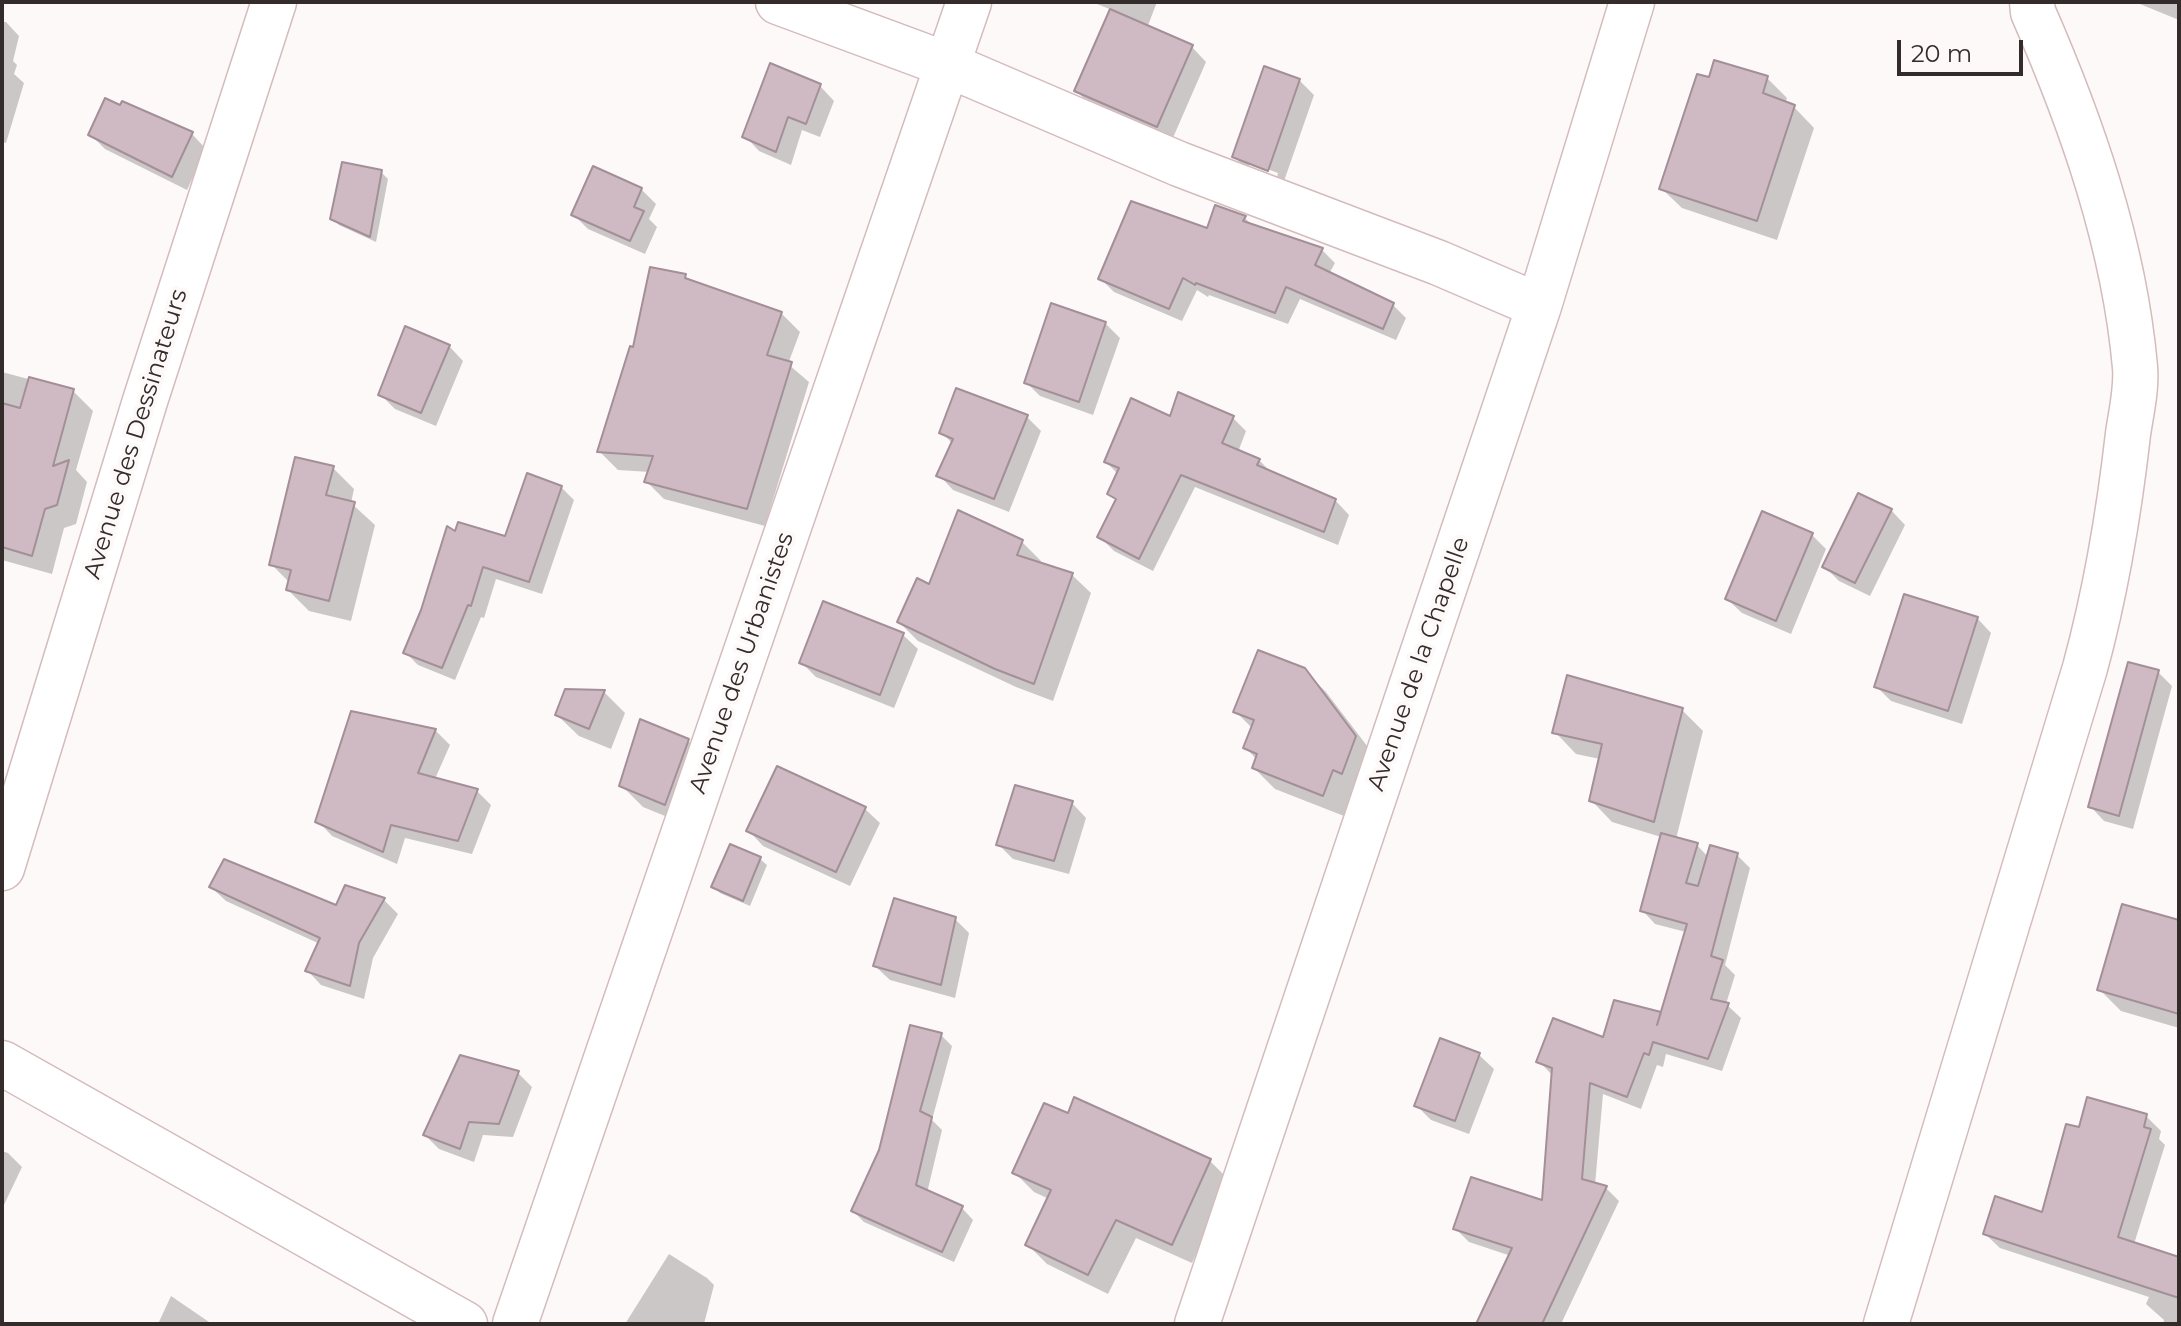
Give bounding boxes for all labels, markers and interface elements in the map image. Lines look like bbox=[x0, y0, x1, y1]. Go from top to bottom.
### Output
scale bar bbox=[1901, 24, 2027, 74]
text: 20 m bbox=[1911, 39, 1972, 68]
street label: Avenue des Dessinateurs bbox=[78, 286, 194, 582]
street label: Avenue des Urbanistes bbox=[684, 529, 800, 797]
street label: Avenue de la Chapelle bbox=[1362, 533, 1476, 795]

